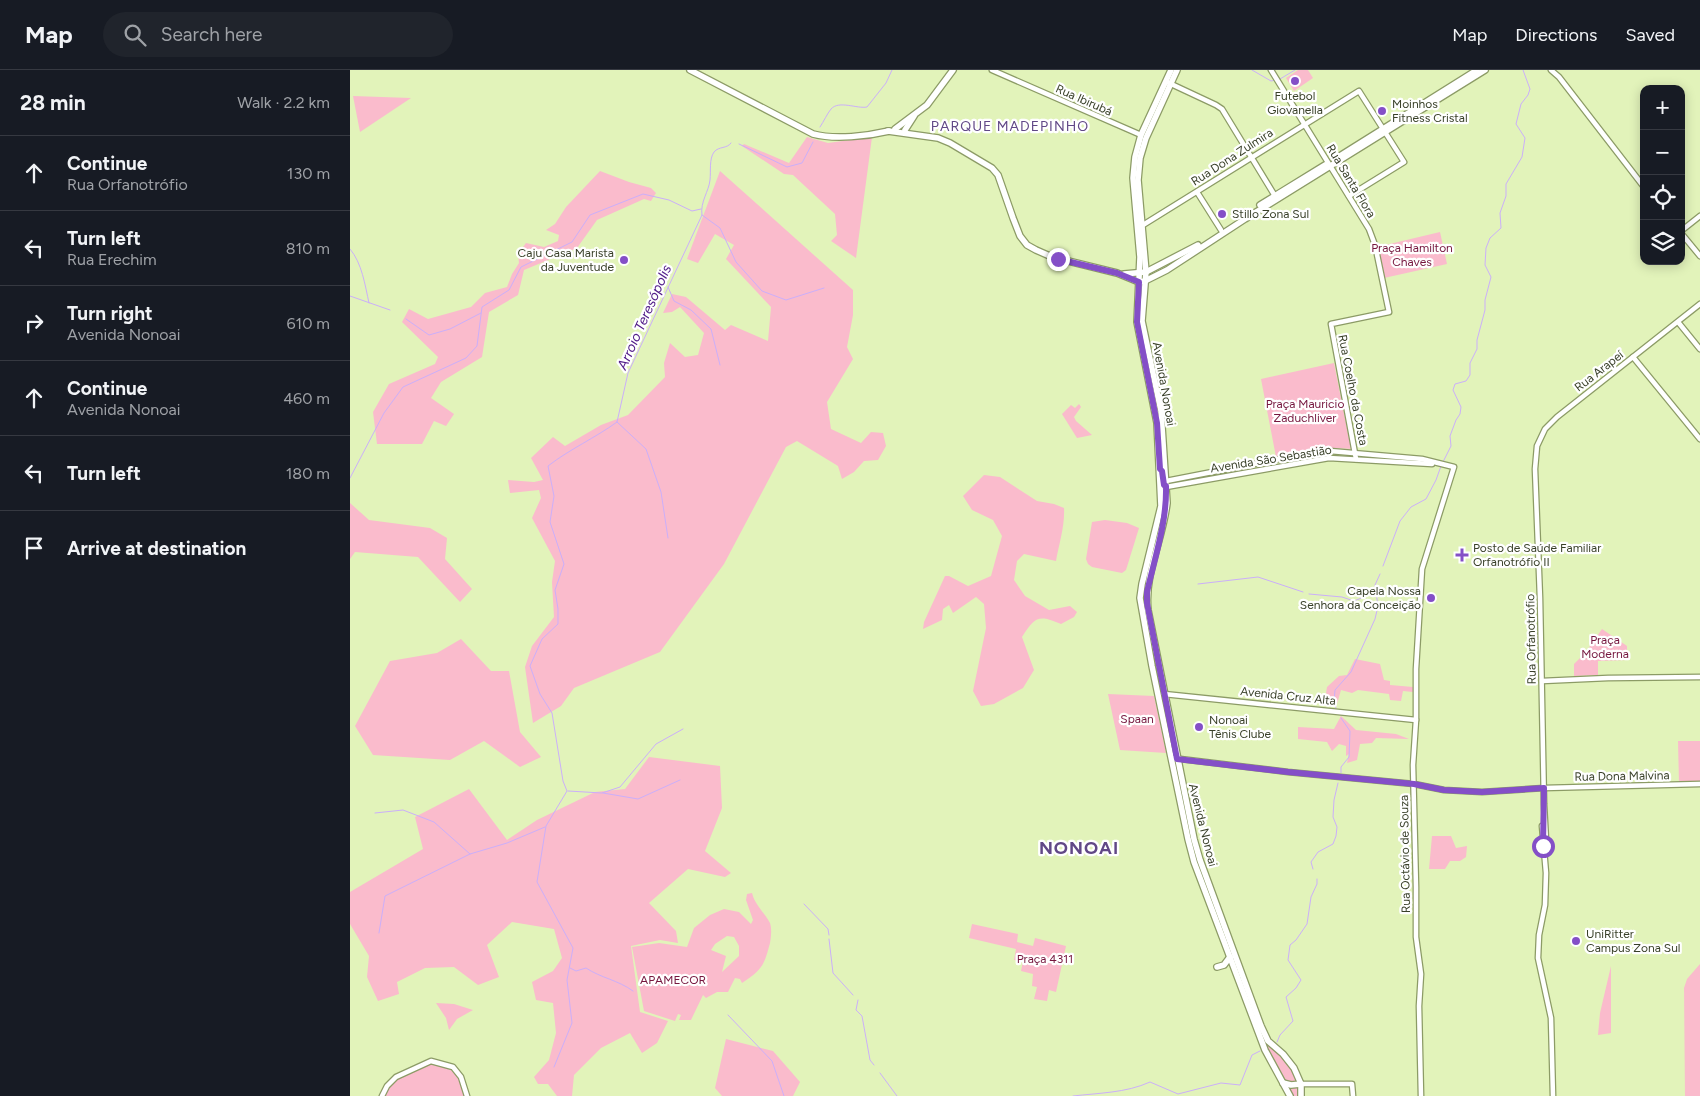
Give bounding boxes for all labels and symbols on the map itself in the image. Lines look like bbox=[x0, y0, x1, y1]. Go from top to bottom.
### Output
marker: Futebol Giovanella bbox=[1289, 75, 1301, 87]
street label: Rua Ibirubá bbox=[1054, 81, 1114, 119]
place label: Futebol Giovanella bbox=[1267, 89, 1323, 117]
place label: Moinhos Fitness Cristal bbox=[1392, 97, 1468, 125]
marker: Moinhos Fitness Cristal bbox=[1376, 105, 1388, 117]
district label: PARQUE MADEPINHO bbox=[931, 118, 1089, 135]
street label: Rua Dona Zulmira bbox=[1189, 125, 1275, 189]
street label: Rua Santa Flora bbox=[1324, 142, 1378, 220]
place label: Stillo Zona Sul bbox=[1232, 207, 1309, 221]
marker: Stillo Zona Sul bbox=[1216, 208, 1228, 220]
park label: Praça Hamilton Chaves bbox=[1371, 241, 1453, 269]
place label: Caju Casa Marista da Juventude bbox=[518, 246, 614, 274]
route end bbox=[1047, 248, 1070, 271]
marker: Caju Casa Marista da Juventude bbox=[618, 254, 630, 266]
water label: Arroio Teresópolis bbox=[613, 262, 675, 373]
street label: Rua Coelho da Costa bbox=[1335, 333, 1371, 447]
street label: Avenida Nonoai bbox=[1150, 341, 1178, 427]
street label: Rua Arapeí bbox=[1572, 347, 1627, 394]
park label: Praça Mauricio Zaduchliver bbox=[1266, 397, 1344, 425]
street label: Avenida São Sebastião bbox=[1209, 442, 1333, 476]
place label: Posto de Saúde Familiar Orfanotrófio II bbox=[1473, 541, 1601, 569]
marker: Posto de Saúde Familiar Orfanotrófio II bbox=[1455, 548, 1469, 562]
place label: Capela Nossa Senhora da Conceição bbox=[1300, 584, 1421, 612]
marker: Capela Nossa Senhora da Conceição bbox=[1425, 592, 1437, 604]
street label: Rua Orfanotrófio bbox=[1523, 594, 1539, 684]
park label: Praça Moderna bbox=[1581, 633, 1629, 661]
street label: Avenida Cruz Alta bbox=[1240, 684, 1336, 708]
park label: Spaan bbox=[1120, 712, 1154, 726]
place label: Nonoai Tênis Clube bbox=[1209, 713, 1272, 741]
marker: Nonoai Tênis Clube bbox=[1193, 721, 1205, 733]
street label: Rua Dona Malvina bbox=[1574, 768, 1670, 784]
street label: Avenida Nonoai bbox=[1186, 782, 1220, 868]
street label: Rua Octávio de Souza bbox=[1397, 795, 1413, 913]
route start bbox=[1532, 835, 1555, 858]
district label: NONOAI bbox=[1039, 837, 1119, 859]
place label: UniRitter Campus Zona Sul bbox=[1586, 927, 1680, 955]
marker: UniRitter Campus Zona Sul bbox=[1570, 935, 1582, 947]
park label: Praça 4311 bbox=[1017, 952, 1073, 966]
park label: APAMECOR bbox=[640, 973, 706, 987]

